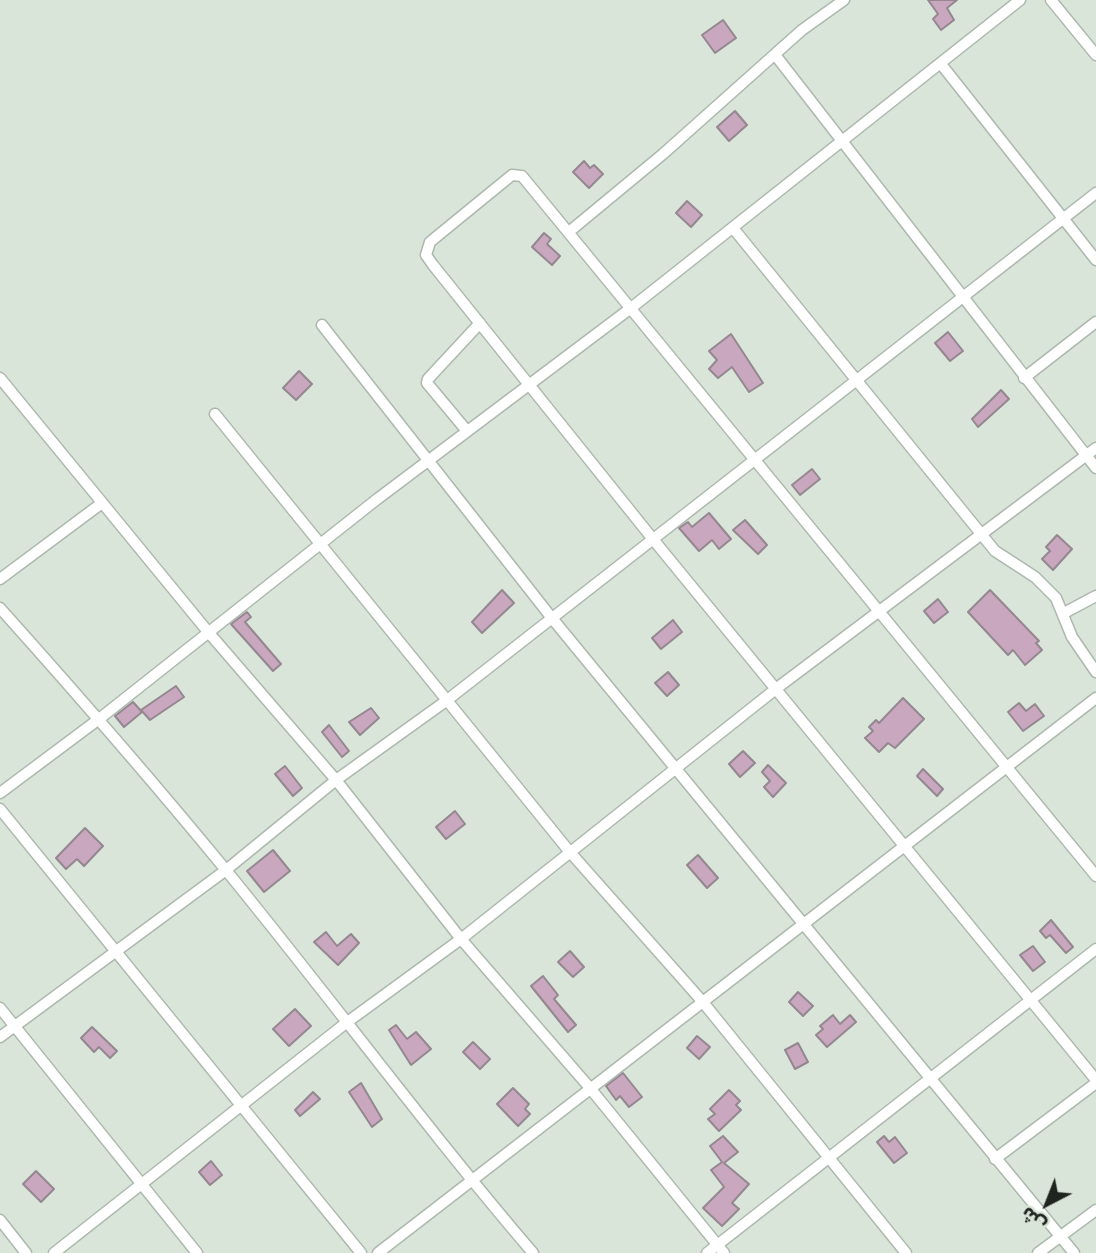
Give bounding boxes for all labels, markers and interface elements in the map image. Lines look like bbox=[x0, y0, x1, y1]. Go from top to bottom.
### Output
north arrow bbox=[1012, 1169, 1082, 1239]
text: ش bbox=[1015, 1203, 1050, 1237]

